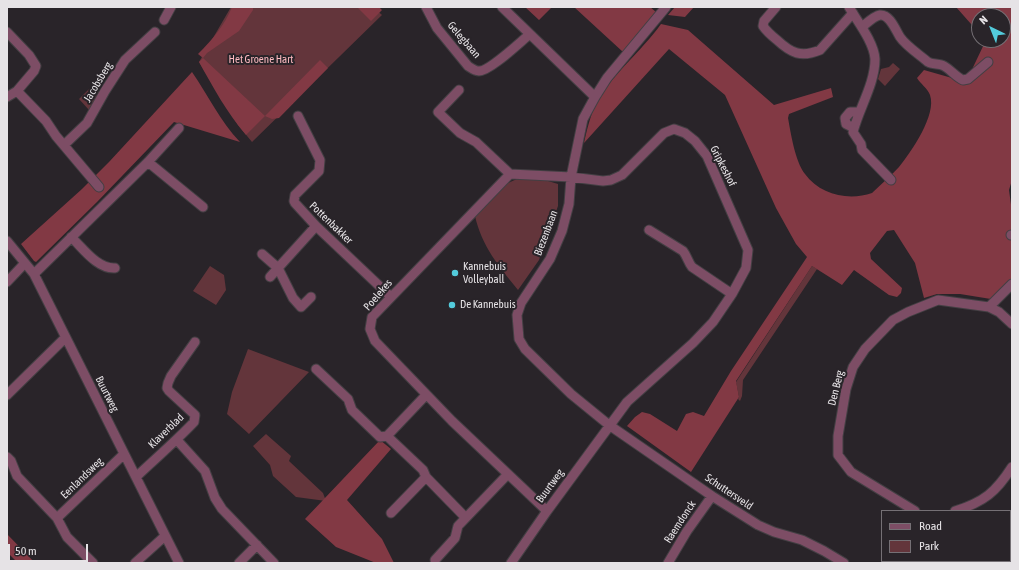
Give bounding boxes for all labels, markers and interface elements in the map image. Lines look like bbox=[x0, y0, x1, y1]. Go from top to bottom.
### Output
north arrow bbox=[971, 8, 1011, 48]
text: N bbox=[977, 13, 990, 27]
street label: Gelegbaan bbox=[445, 19, 483, 61]
park label: Het Groene Hart bbox=[229, 53, 293, 67]
street label: Jacobsberg bbox=[81, 59, 115, 105]
street label: Gripkeshof bbox=[707, 143, 739, 189]
street label: Pottenbakker bbox=[307, 199, 355, 247]
street label: Biezenbaan bbox=[531, 208, 561, 258]
place label: Kannebuis Volleyball bbox=[463, 260, 506, 286]
marker: Kannebuis Volleyball bbox=[450, 268, 460, 278]
street label: Poelekes bbox=[361, 277, 395, 313]
place label: De Kannebuis bbox=[460, 298, 516, 312]
marker: De Kannebuis bbox=[447, 300, 457, 310]
street label: Den Berg bbox=[825, 369, 847, 407]
street label: Buurtweg bbox=[92, 374, 122, 414]
street label: Klaverblad bbox=[145, 411, 187, 451]
street label: Eenlandsweg bbox=[58, 455, 106, 501]
street label: Buurtweg bbox=[533, 467, 567, 505]
street label: Schuttersveld bbox=[702, 471, 756, 513]
street label: Raemdonck bbox=[661, 498, 699, 546]
legend bbox=[881, 510, 1011, 562]
text: Road bbox=[919, 519, 942, 533]
scale bar bbox=[10, 536, 90, 562]
text: Park bbox=[919, 539, 939, 553]
text: 50 m bbox=[15, 544, 37, 558]

